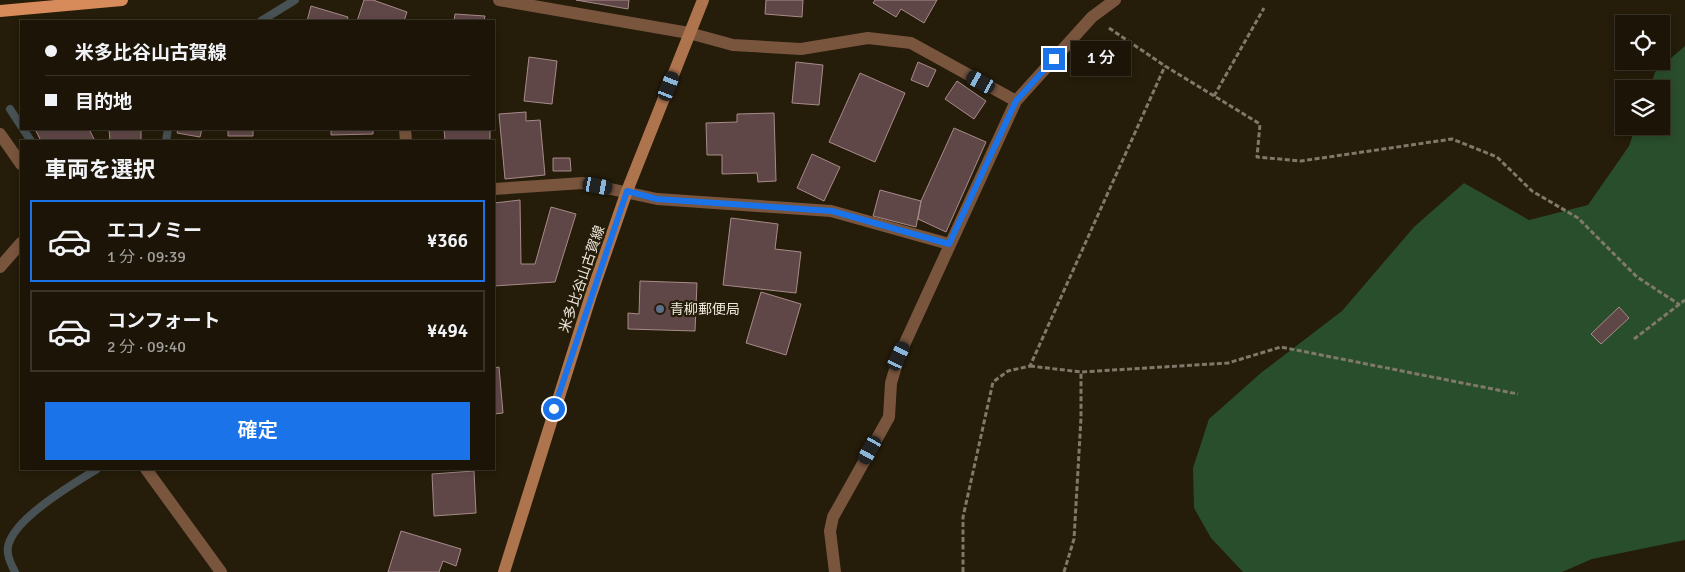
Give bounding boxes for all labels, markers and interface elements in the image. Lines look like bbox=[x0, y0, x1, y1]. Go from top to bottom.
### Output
map controls bbox=[1615, 15, 1670, 135]
button: locate bbox=[1615, 15, 1670, 70]
text: 米多比谷山古賀線 bbox=[75, 41, 227, 65]
callout: 1 分 bbox=[1072, 42, 1132, 76]
route end bbox=[1043, 48, 1065, 70]
text: 1 分 bbox=[1087, 48, 1115, 68]
car bbox=[964, 68, 997, 96]
car bbox=[656, 69, 681, 103]
button: layers bbox=[1615, 80, 1670, 135]
text: 目的地 bbox=[75, 90, 132, 114]
text: 車両を選択 bbox=[45, 156, 155, 183]
car bbox=[581, 176, 614, 196]
icon: car bbox=[47, 219, 92, 264]
text: エコノミー bbox=[107, 219, 202, 243]
street label: 米多比谷山古賀線 bbox=[556, 223, 608, 335]
text: ¥366 bbox=[427, 229, 468, 253]
text: 1 分 · 09:39 bbox=[107, 247, 186, 267]
place label: 青柳郵便局 bbox=[670, 301, 740, 318]
marker: 青柳郵便局 bbox=[654, 303, 666, 315]
icon: car bbox=[47, 309, 92, 354]
text: コンフォート bbox=[107, 309, 220, 333]
text: ¥494 bbox=[427, 319, 468, 343]
text: 2 分 · 09:40 bbox=[107, 337, 186, 357]
car bbox=[885, 339, 912, 373]
route start bbox=[543, 398, 565, 420]
button: 確定 bbox=[45, 402, 470, 460]
car bbox=[856, 433, 883, 467]

